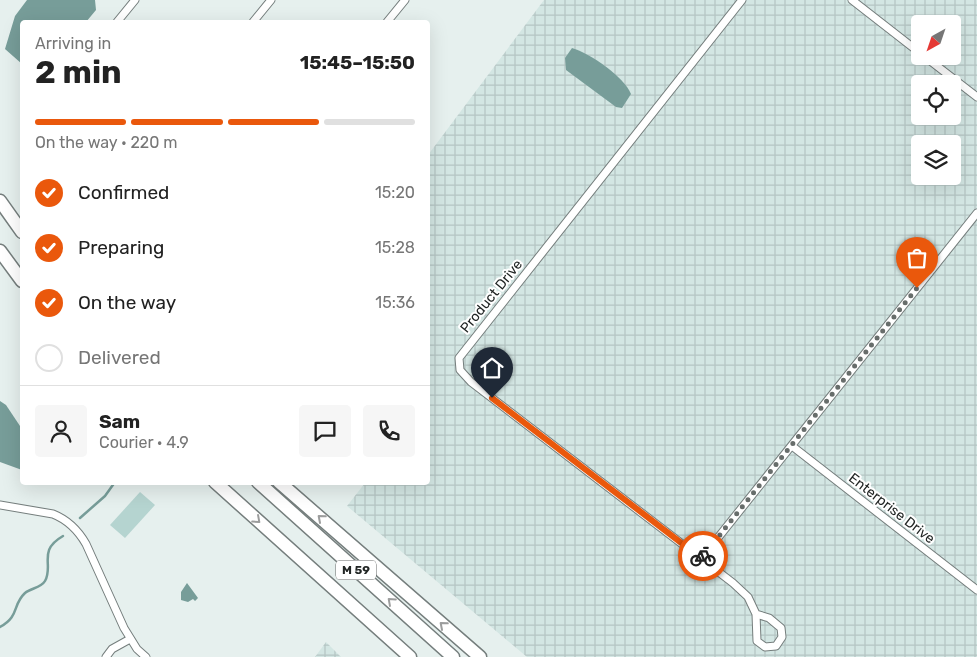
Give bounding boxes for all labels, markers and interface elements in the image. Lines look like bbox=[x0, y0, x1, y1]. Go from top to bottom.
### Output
north arrow bbox=[911, 15, 961, 65]
map controls bbox=[911, 15, 961, 185]
text: Arriving in bbox=[35, 34, 111, 53]
text: 15:45–15:50 bbox=[300, 51, 415, 74]
text: 2 min bbox=[35, 53, 122, 91]
button: locate bbox=[911, 75, 961, 125]
text: On the way · 220 m bbox=[35, 133, 177, 152]
button: layers bbox=[911, 135, 961, 185]
icon: check bbox=[35, 179, 63, 207]
text: Confirmed bbox=[78, 181, 169, 204]
text: 15:20 bbox=[375, 183, 415, 202]
icon: check bbox=[35, 234, 63, 262]
text: Preparing bbox=[78, 236, 164, 259]
pin bbox=[896, 237, 938, 288]
text: 15:28 bbox=[375, 238, 415, 257]
icon: bag bbox=[903, 244, 931, 272]
street label: Product Drive bbox=[457, 256, 526, 336]
icon: check bbox=[35, 289, 63, 317]
text: On the way bbox=[78, 291, 176, 314]
text: 15:36 bbox=[375, 293, 415, 312]
text: Delivered bbox=[78, 346, 161, 369]
pin bbox=[471, 347, 513, 398]
icon: home bbox=[478, 354, 506, 382]
button: person bbox=[35, 405, 87, 457]
button: chat bbox=[299, 405, 351, 457]
button: phone bbox=[363, 405, 415, 457]
text: Sam bbox=[99, 410, 140, 433]
text: Courier · 4.9 bbox=[99, 433, 189, 452]
street label: Enterprise Drive bbox=[845, 469, 938, 547]
one-way arrow bbox=[251, 514, 260, 523]
one-way arrow bbox=[317, 515, 326, 524]
courier bbox=[678, 531, 728, 581]
icon: bike bbox=[689, 542, 717, 570]
road number: M 59 bbox=[336, 560, 376, 580]
one-way arrow bbox=[387, 598, 396, 607]
one-way arrow bbox=[440, 622, 449, 631]

